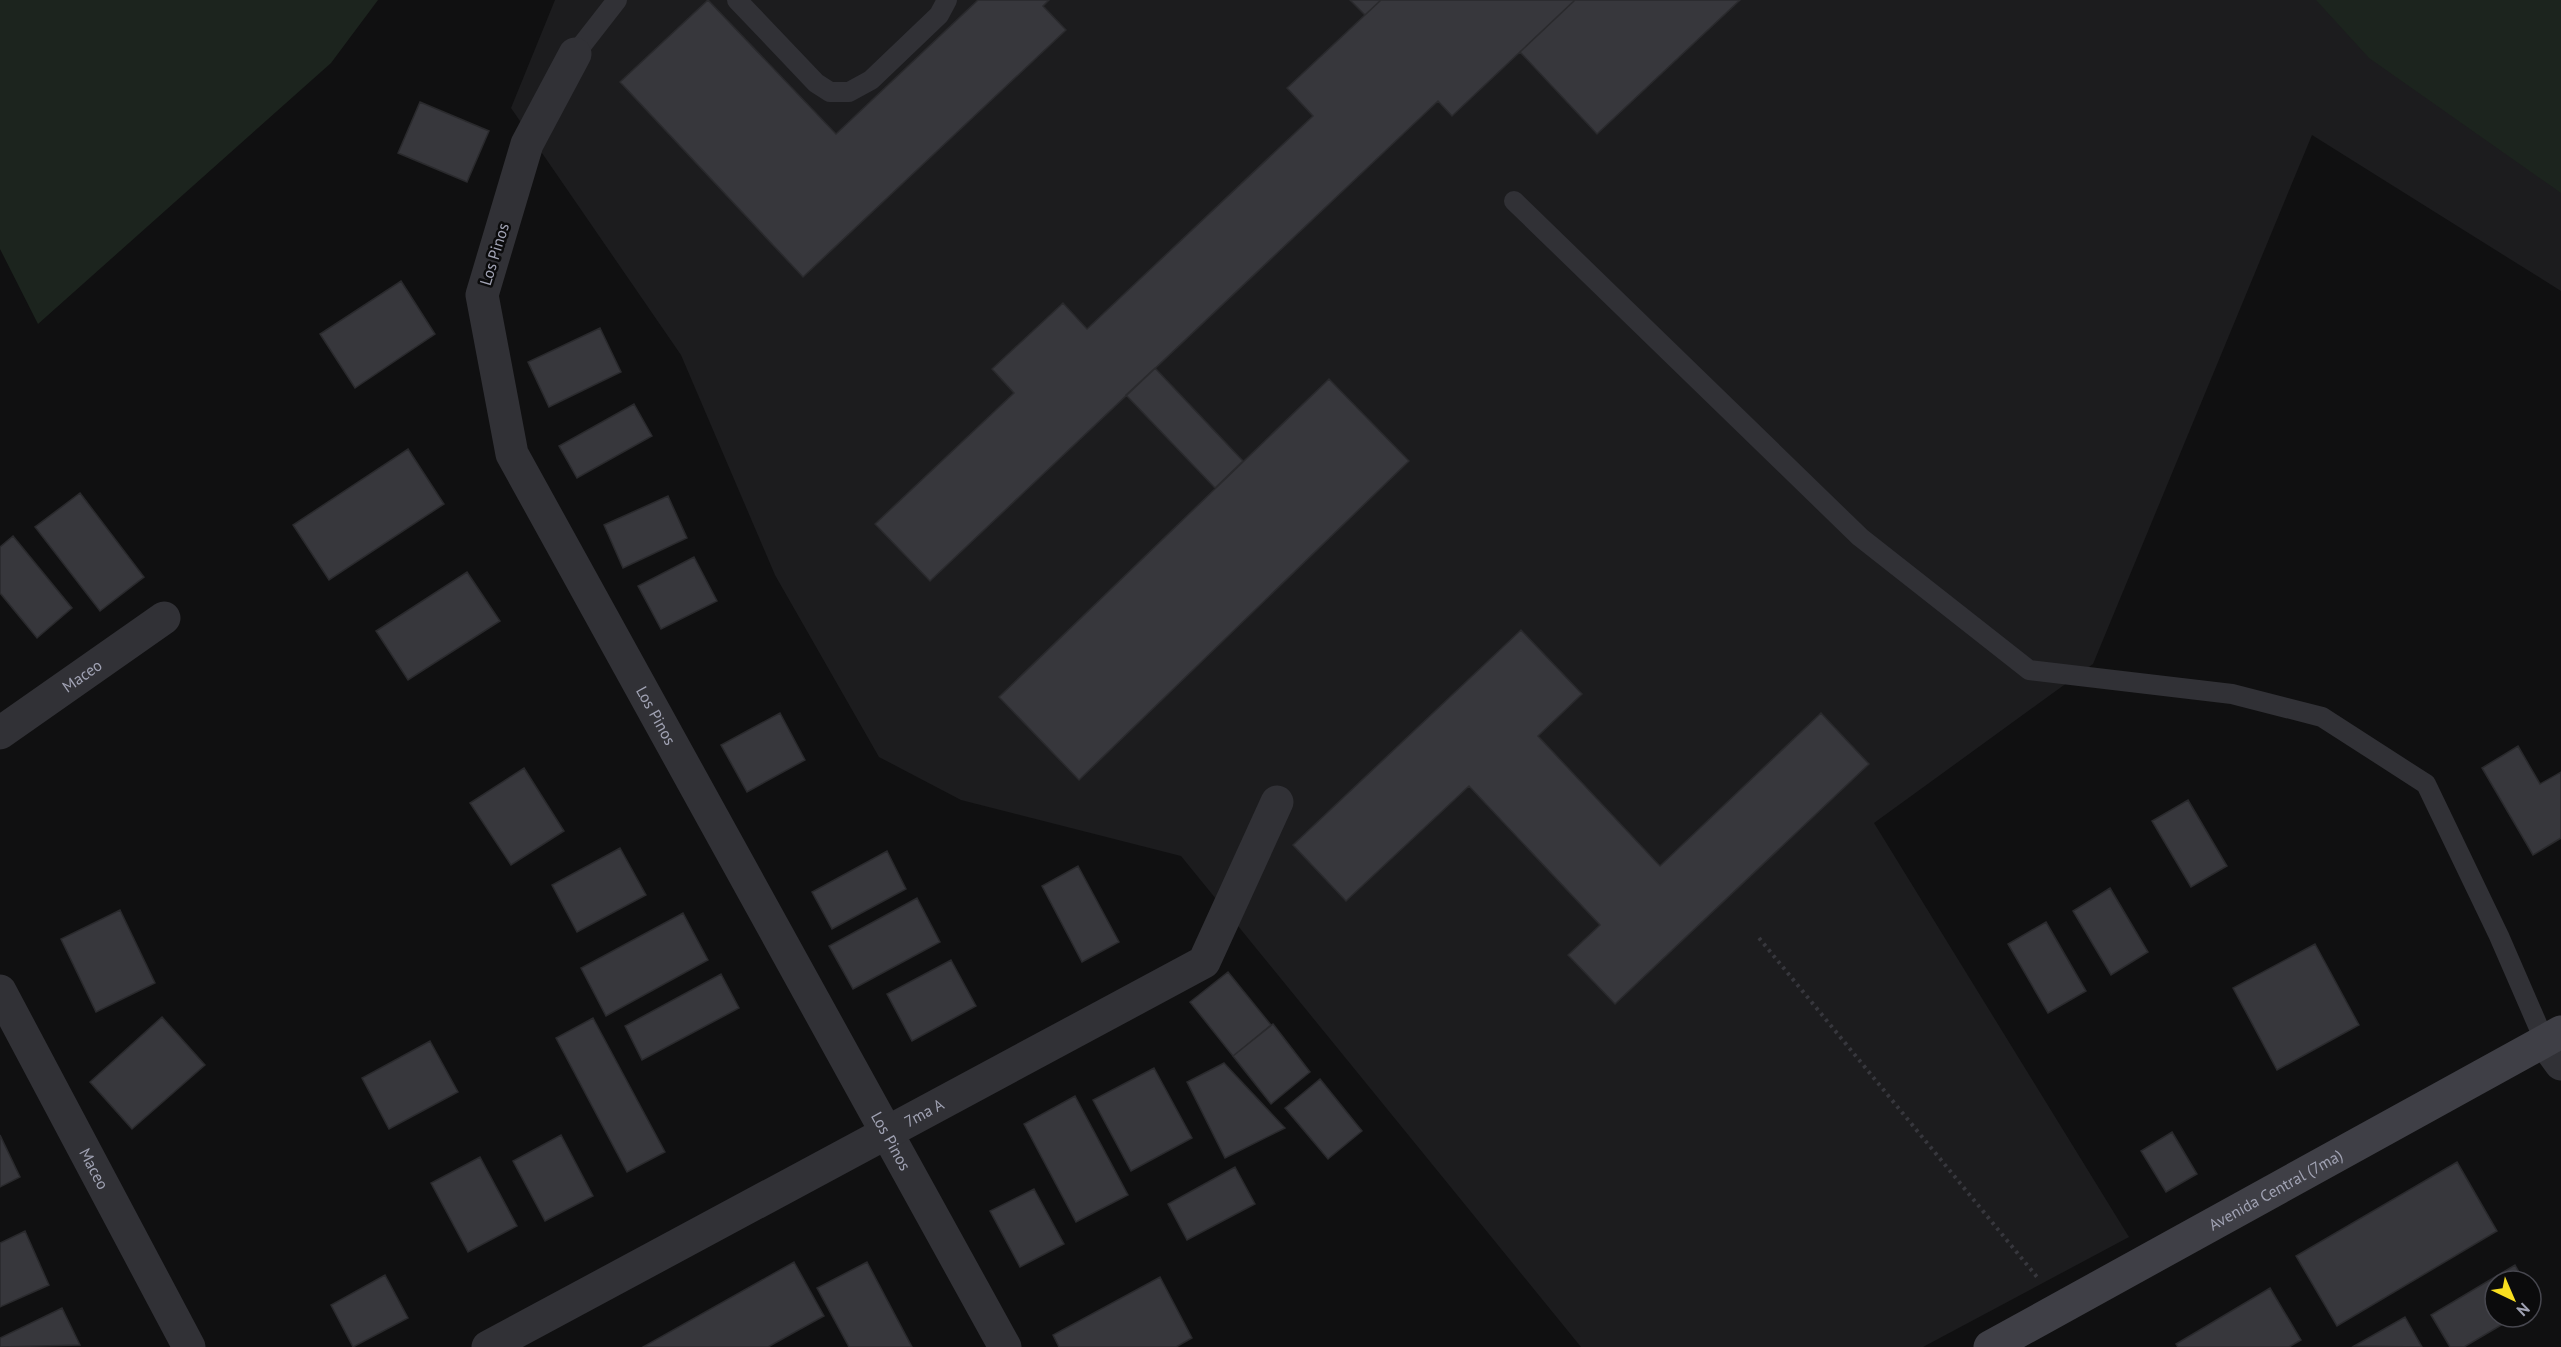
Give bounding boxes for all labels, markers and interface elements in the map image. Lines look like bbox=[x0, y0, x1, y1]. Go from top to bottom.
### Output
street label: Los Pinos bbox=[475, 220, 513, 288]
street label: Maceo bbox=[58, 655, 106, 696]
street label: Los Pinos bbox=[632, 682, 681, 749]
street label: 7ma A bbox=[901, 1094, 948, 1131]
street label: Los Pinos bbox=[867, 1108, 916, 1174]
street label: Maceo bbox=[75, 1144, 113, 1193]
street label: Avenida Central (7ma) bbox=[2205, 1145, 2346, 1234]
north arrow bbox=[2483, 1269, 2543, 1329]
text: N bbox=[2513, 1299, 2534, 1321]

